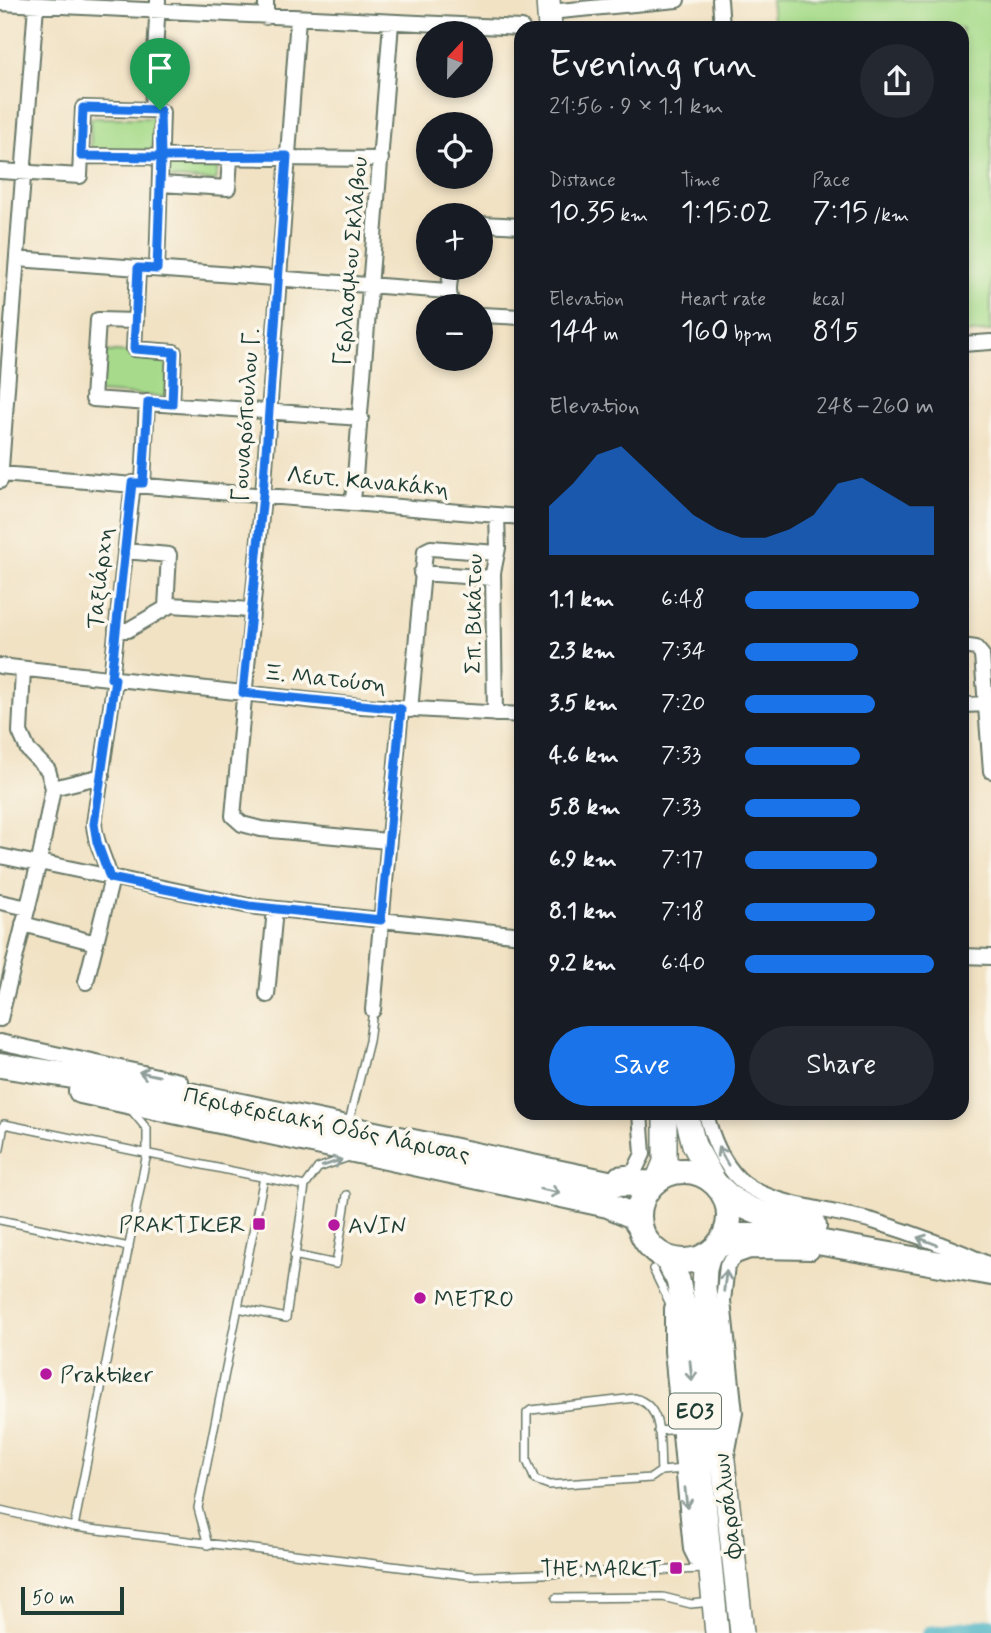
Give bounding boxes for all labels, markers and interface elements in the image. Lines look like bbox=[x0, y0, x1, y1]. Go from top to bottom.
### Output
north arrow bbox=[416, 21, 494, 98]
map controls bbox=[416, 21, 493, 371]
pin bbox=[130, 38, 190, 110]
text: Evening run bbox=[549, 41, 756, 90]
button: share bbox=[860, 44, 934, 118]
icon: arrive bbox=[141, 49, 179, 87]
text: 21:56 · 9 × 1.1 km bbox=[549, 92, 723, 122]
button: locate bbox=[416, 112, 493, 189]
street label: Γερλασιμου Σκλάβου bbox=[328, 155, 376, 367]
text: Distance bbox=[549, 168, 616, 193]
text: Time bbox=[681, 168, 720, 193]
text: Pace bbox=[812, 168, 850, 193]
text: 10.35 bbox=[549, 193, 615, 232]
text: 1:15:02 bbox=[681, 193, 772, 232]
text: 7:15 bbox=[812, 193, 868, 232]
button: + bbox=[416, 203, 493, 280]
text: km bbox=[615, 203, 648, 228]
text: /km bbox=[868, 203, 909, 228]
text: Elevation bbox=[549, 287, 624, 312]
text: Heart rate bbox=[681, 287, 766, 312]
text: kcal bbox=[812, 287, 844, 312]
button: − bbox=[416, 294, 493, 371]
text: 144 bbox=[549, 312, 598, 351]
text: 160 bbox=[681, 312, 729, 351]
text: 815 bbox=[812, 312, 859, 351]
text: m bbox=[598, 322, 619, 347]
text: bpm bbox=[729, 322, 772, 347]
street label: Γουναρόπουλου Γ. bbox=[226, 327, 268, 503]
text: Elevation bbox=[549, 392, 640, 422]
text: 248–260 m bbox=[816, 392, 934, 422]
street label: Λευτ. Κανακάκη bbox=[285, 461, 450, 505]
street label: Ταξιάρχη bbox=[81, 526, 121, 630]
street label: Σπ. Βικάτου bbox=[459, 554, 491, 675]
text: 1.1 km bbox=[549, 585, 614, 615]
text: 6:48 bbox=[661, 585, 705, 615]
text: 2.3 km bbox=[549, 637, 615, 667]
text: 7:34 bbox=[661, 637, 705, 667]
street label: Ξ. Ματούση bbox=[262, 659, 388, 701]
text: 3.5 km bbox=[549, 689, 618, 719]
text: 7:20 bbox=[661, 689, 706, 719]
text: 4.6 km bbox=[549, 741, 619, 771]
text: 7:33 bbox=[661, 741, 701, 771]
text: 5.8 km bbox=[549, 793, 620, 823]
text: 7:33 bbox=[661, 793, 701, 823]
text: 6.9 km bbox=[549, 845, 617, 875]
text: 7:17 bbox=[661, 845, 703, 875]
text: 8.1 km bbox=[549, 897, 617, 927]
text: 7:18 bbox=[661, 897, 704, 927]
text: 9.2 km bbox=[549, 949, 616, 979]
text: 6:40 bbox=[661, 949, 705, 979]
button: Save bbox=[549, 1026, 735, 1106]
button: Share bbox=[749, 1026, 934, 1106]
one-way arrow bbox=[138, 1067, 160, 1080]
street label: Περιφερειακή Οδός Λάρισας bbox=[181, 1081, 473, 1171]
one-way arrow bbox=[716, 1146, 729, 1167]
one-way arrow bbox=[321, 1156, 343, 1168]
one-way arrow bbox=[538, 1185, 561, 1199]
place label: PRAKTIKER bbox=[119, 1211, 245, 1241]
place label: AVIN bbox=[348, 1212, 407, 1242]
marker: PRAKTIKER bbox=[251, 1216, 267, 1232]
marker: AVIN bbox=[326, 1217, 342, 1233]
one-way arrow bbox=[917, 1234, 939, 1246]
one-way arrow bbox=[718, 1270, 731, 1293]
place label: METRO bbox=[434, 1285, 514, 1315]
marker: METRO bbox=[412, 1290, 428, 1306]
one-way arrow bbox=[685, 1359, 698, 1382]
place label: Praktiker bbox=[60, 1361, 154, 1391]
marker: Praktiker bbox=[38, 1366, 54, 1382]
road number: ΕΟ3 bbox=[669, 1394, 721, 1428]
street label: Φαρσάλων bbox=[708, 1451, 750, 1561]
one-way arrow bbox=[680, 1486, 693, 1509]
place label: THE MARKT bbox=[540, 1555, 662, 1585]
marker: THE MARKT bbox=[668, 1560, 684, 1576]
scale bar bbox=[21, 1584, 124, 1616]
text: 50 m bbox=[32, 1586, 75, 1611]

